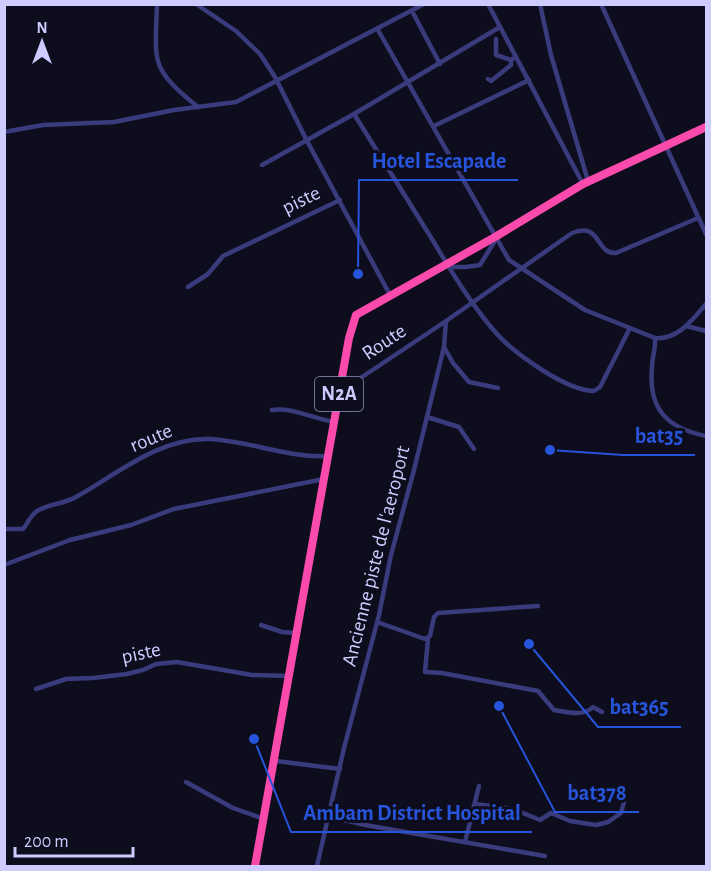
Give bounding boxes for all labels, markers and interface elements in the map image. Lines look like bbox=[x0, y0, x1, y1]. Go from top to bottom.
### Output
north arrow bbox=[12, 12, 72, 72]
text: N bbox=[36, 20, 48, 36]
callout: Hotel Escapade bbox=[359, 140, 518, 180]
text: Hotel Escapade bbox=[372, 150, 506, 172]
street label: piste bbox=[279, 182, 323, 218]
street label: Route bbox=[358, 320, 410, 364]
road number: N2A bbox=[315, 377, 363, 411]
callout: bat35 bbox=[623, 415, 695, 455]
street label: route bbox=[127, 420, 175, 456]
text: bat35 bbox=[635, 425, 683, 447]
street label: Ancienne piste de l'aeroport bbox=[338, 443, 414, 668]
street label: piste bbox=[119, 639, 163, 667]
callout: bat365 bbox=[598, 687, 681, 727]
text: bat365 bbox=[609, 696, 669, 718]
callout: bat378 bbox=[555, 772, 639, 812]
text: bat378 bbox=[567, 782, 627, 804]
callout: Ambam District Hospital bbox=[291, 792, 532, 832]
text: Ambam District Hospital bbox=[303, 802, 521, 824]
scale bar bbox=[15, 820, 134, 858]
text: 200 m bbox=[24, 833, 69, 851]

